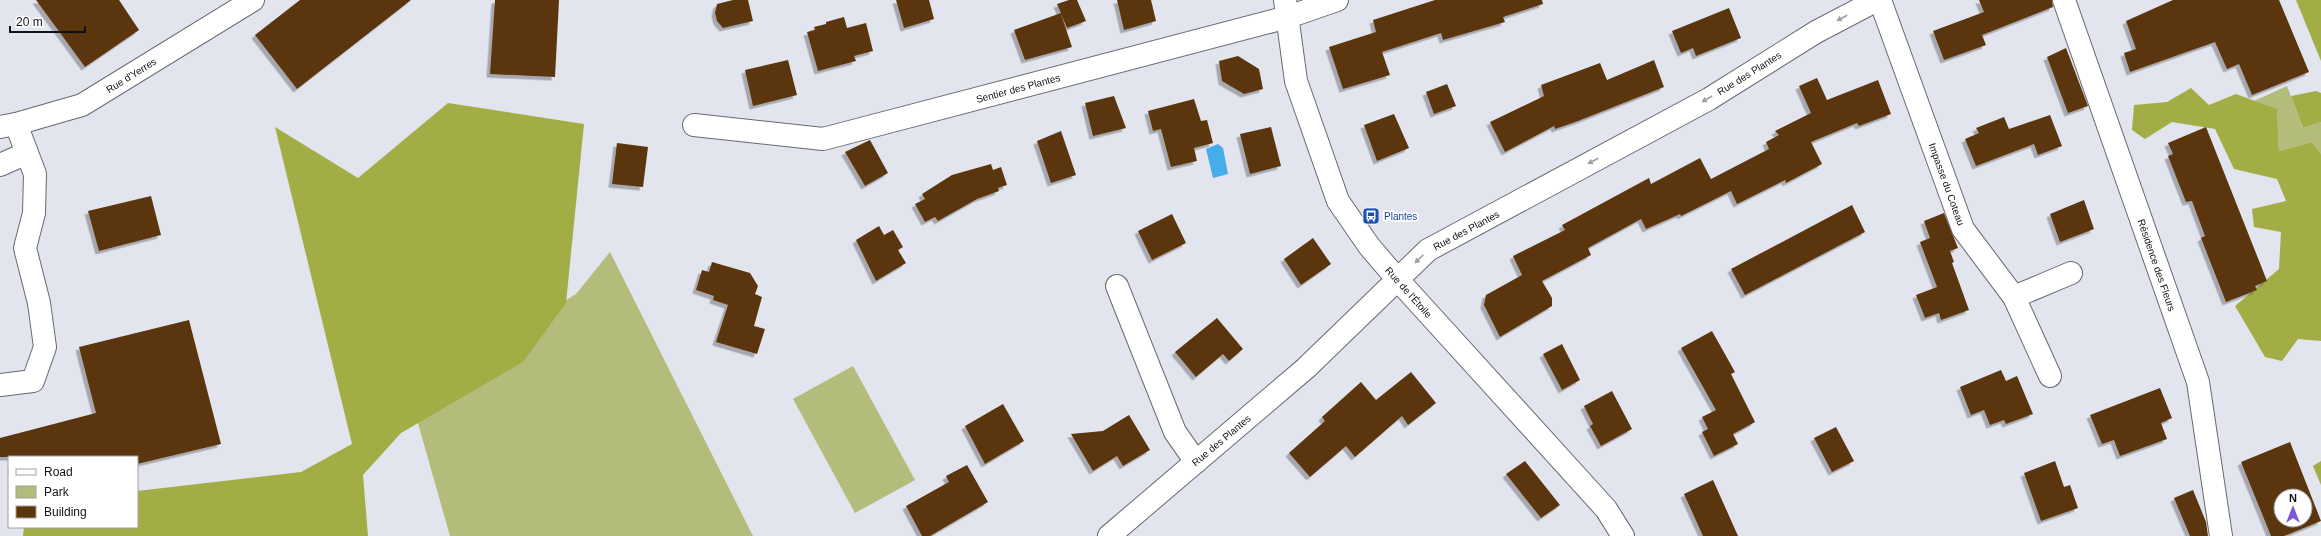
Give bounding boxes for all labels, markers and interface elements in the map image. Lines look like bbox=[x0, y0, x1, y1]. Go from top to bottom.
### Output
scale bar bbox=[10, 8, 85, 34]
text: 20 m bbox=[16, 15, 43, 29]
one-way arrow bbox=[1837, 15, 1848, 21]
street label: Rue des Plantes bbox=[1715, 49, 1783, 98]
street label: Rue d'Yerres bbox=[104, 56, 158, 95]
street label: Sentier des Plantes bbox=[975, 72, 1061, 105]
one-way arrow bbox=[1701, 96, 1713, 103]
street label: Impasse du Coteau bbox=[1927, 142, 1967, 227]
one-way arrow bbox=[1587, 158, 1598, 165]
bus stop icon: Plantes bbox=[1361, 206, 1381, 226]
street label: Rue des Plantes bbox=[1431, 208, 1501, 253]
place label: Plantes bbox=[1384, 211, 1417, 222]
street label: Résidence des Fleurs bbox=[2136, 218, 2177, 313]
one-way arrow bbox=[1414, 254, 1424, 264]
street label: Rue de l'Étoile bbox=[1383, 264, 1435, 320]
street label: Rue des Plantes bbox=[1190, 413, 1253, 468]
legend bbox=[8, 456, 138, 528]
text: Road bbox=[44, 465, 73, 479]
text: Park bbox=[44, 485, 70, 499]
north arrow bbox=[2273, 488, 2313, 528]
text: N bbox=[2289, 492, 2297, 504]
text: Building bbox=[44, 505, 87, 519]

